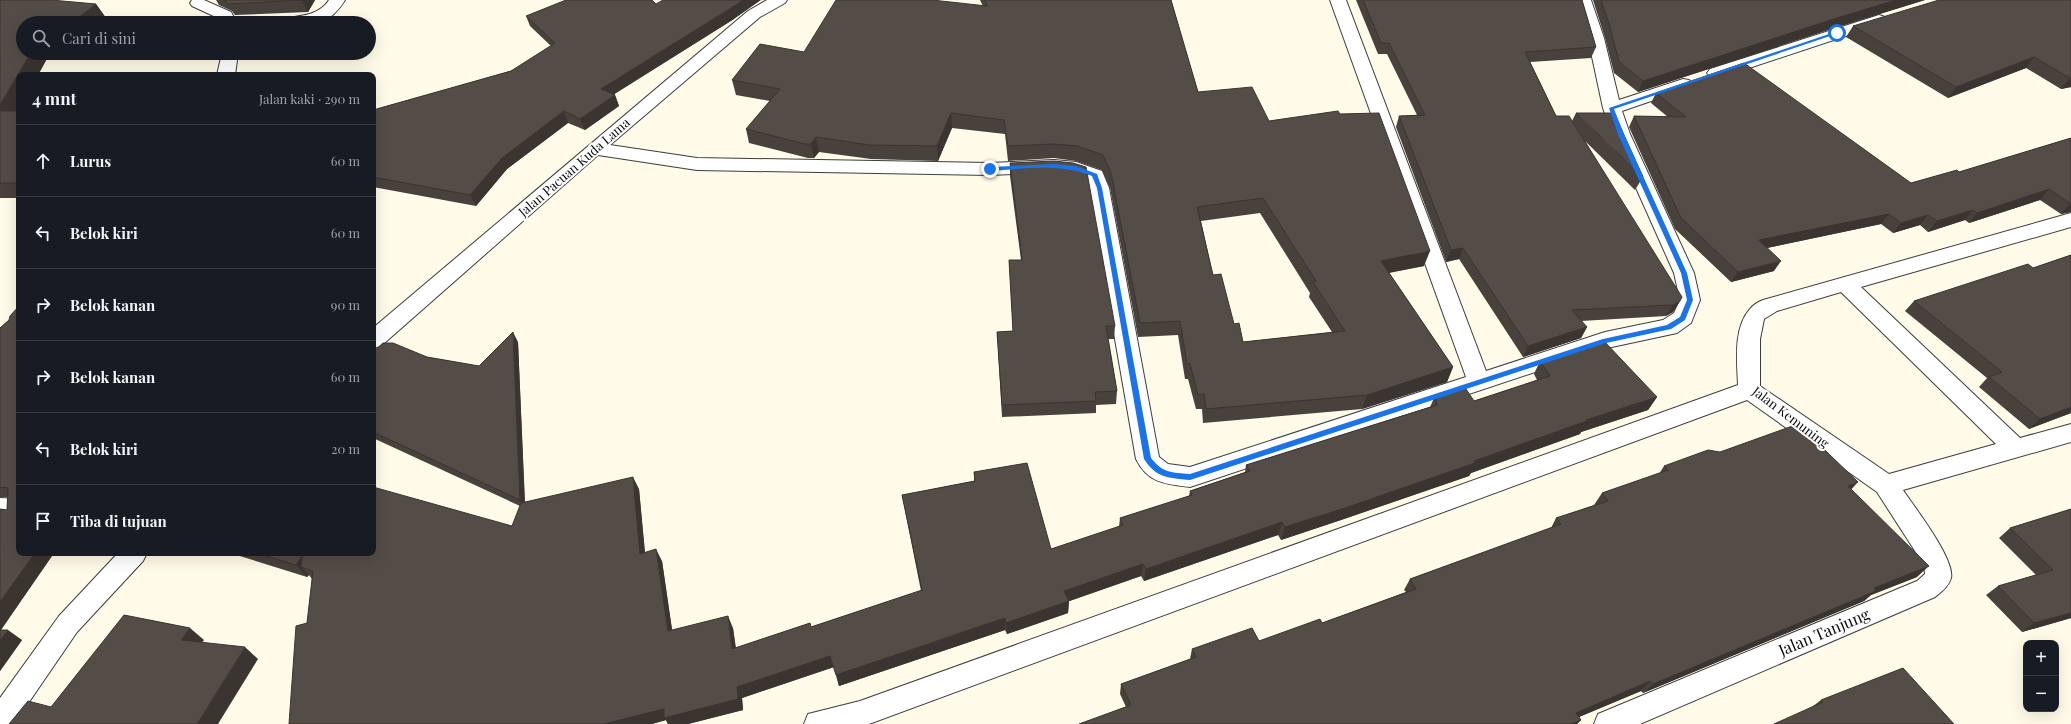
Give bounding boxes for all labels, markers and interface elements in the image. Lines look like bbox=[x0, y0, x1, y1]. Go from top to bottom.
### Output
search box bbox=[16, 16, 376, 60]
route start bbox=[1828, 24, 1846, 42]
icon: search bbox=[30, 27, 52, 49]
text: Cari di sini bbox=[62, 28, 136, 48]
text: 4 mnt bbox=[32, 87, 77, 109]
text: Jalan kaki · 290 m bbox=[259, 90, 360, 107]
street label: Jalan Pacuan Kuda Lama bbox=[514, 113, 633, 220]
icon: ahead bbox=[32, 150, 54, 172]
text: Lurus bbox=[70, 151, 111, 171]
text: 60 m bbox=[331, 152, 360, 169]
route end bbox=[981, 160, 999, 178]
icon: left bbox=[32, 222, 54, 244]
text: Belok kiri bbox=[70, 223, 138, 243]
text: 60 m bbox=[331, 224, 360, 241]
icon: right bbox=[32, 294, 54, 316]
text: Belok kanan bbox=[70, 295, 155, 315]
text: 90 m bbox=[331, 296, 360, 313]
icon: right bbox=[32, 366, 54, 388]
text: Belok kanan bbox=[70, 367, 155, 387]
text: 60 m bbox=[331, 368, 360, 385]
street label: Jalan Kemuning bbox=[1749, 382, 1833, 451]
icon: left bbox=[32, 438, 54, 460]
text: Belok kiri bbox=[70, 439, 138, 459]
text: 20 m bbox=[331, 440, 360, 457]
icon: arrive bbox=[32, 510, 54, 532]
text: Tiba di tujuan bbox=[70, 511, 167, 531]
street label: Jalan Tanjung bbox=[1774, 603, 1873, 661]
map controls bbox=[2023, 640, 2059, 712]
button: + bbox=[2023, 640, 2059, 676]
button: − bbox=[2023, 676, 2059, 712]

